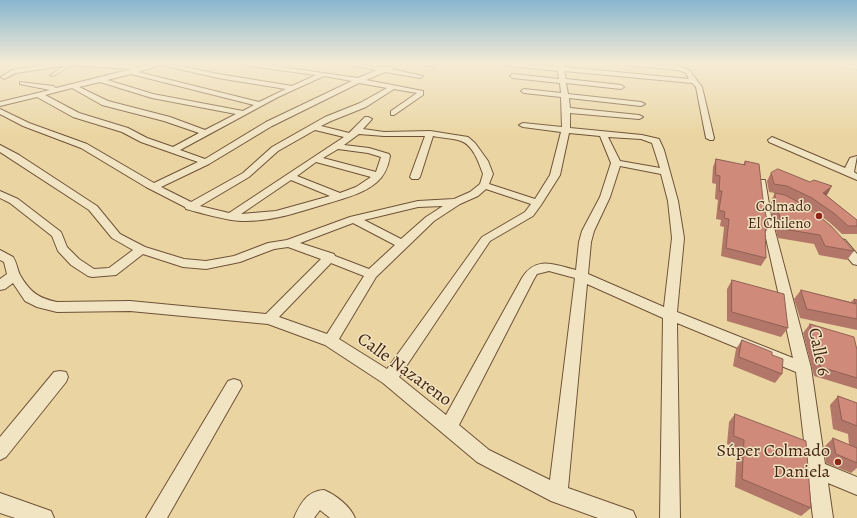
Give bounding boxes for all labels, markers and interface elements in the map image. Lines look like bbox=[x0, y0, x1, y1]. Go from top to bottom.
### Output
place label: Colmado El Chileno bbox=[748, 198, 811, 233]
marker: Colmado El Chileno bbox=[814, 211, 824, 221]
street label: Calle 6 bbox=[802, 326, 834, 378]
street label: Calle Nazareno bbox=[353, 329, 455, 411]
place label: Súper Colmado Daniela bbox=[716, 441, 830, 484]
marker: Súper Colmado Daniela bbox=[833, 457, 843, 467]

